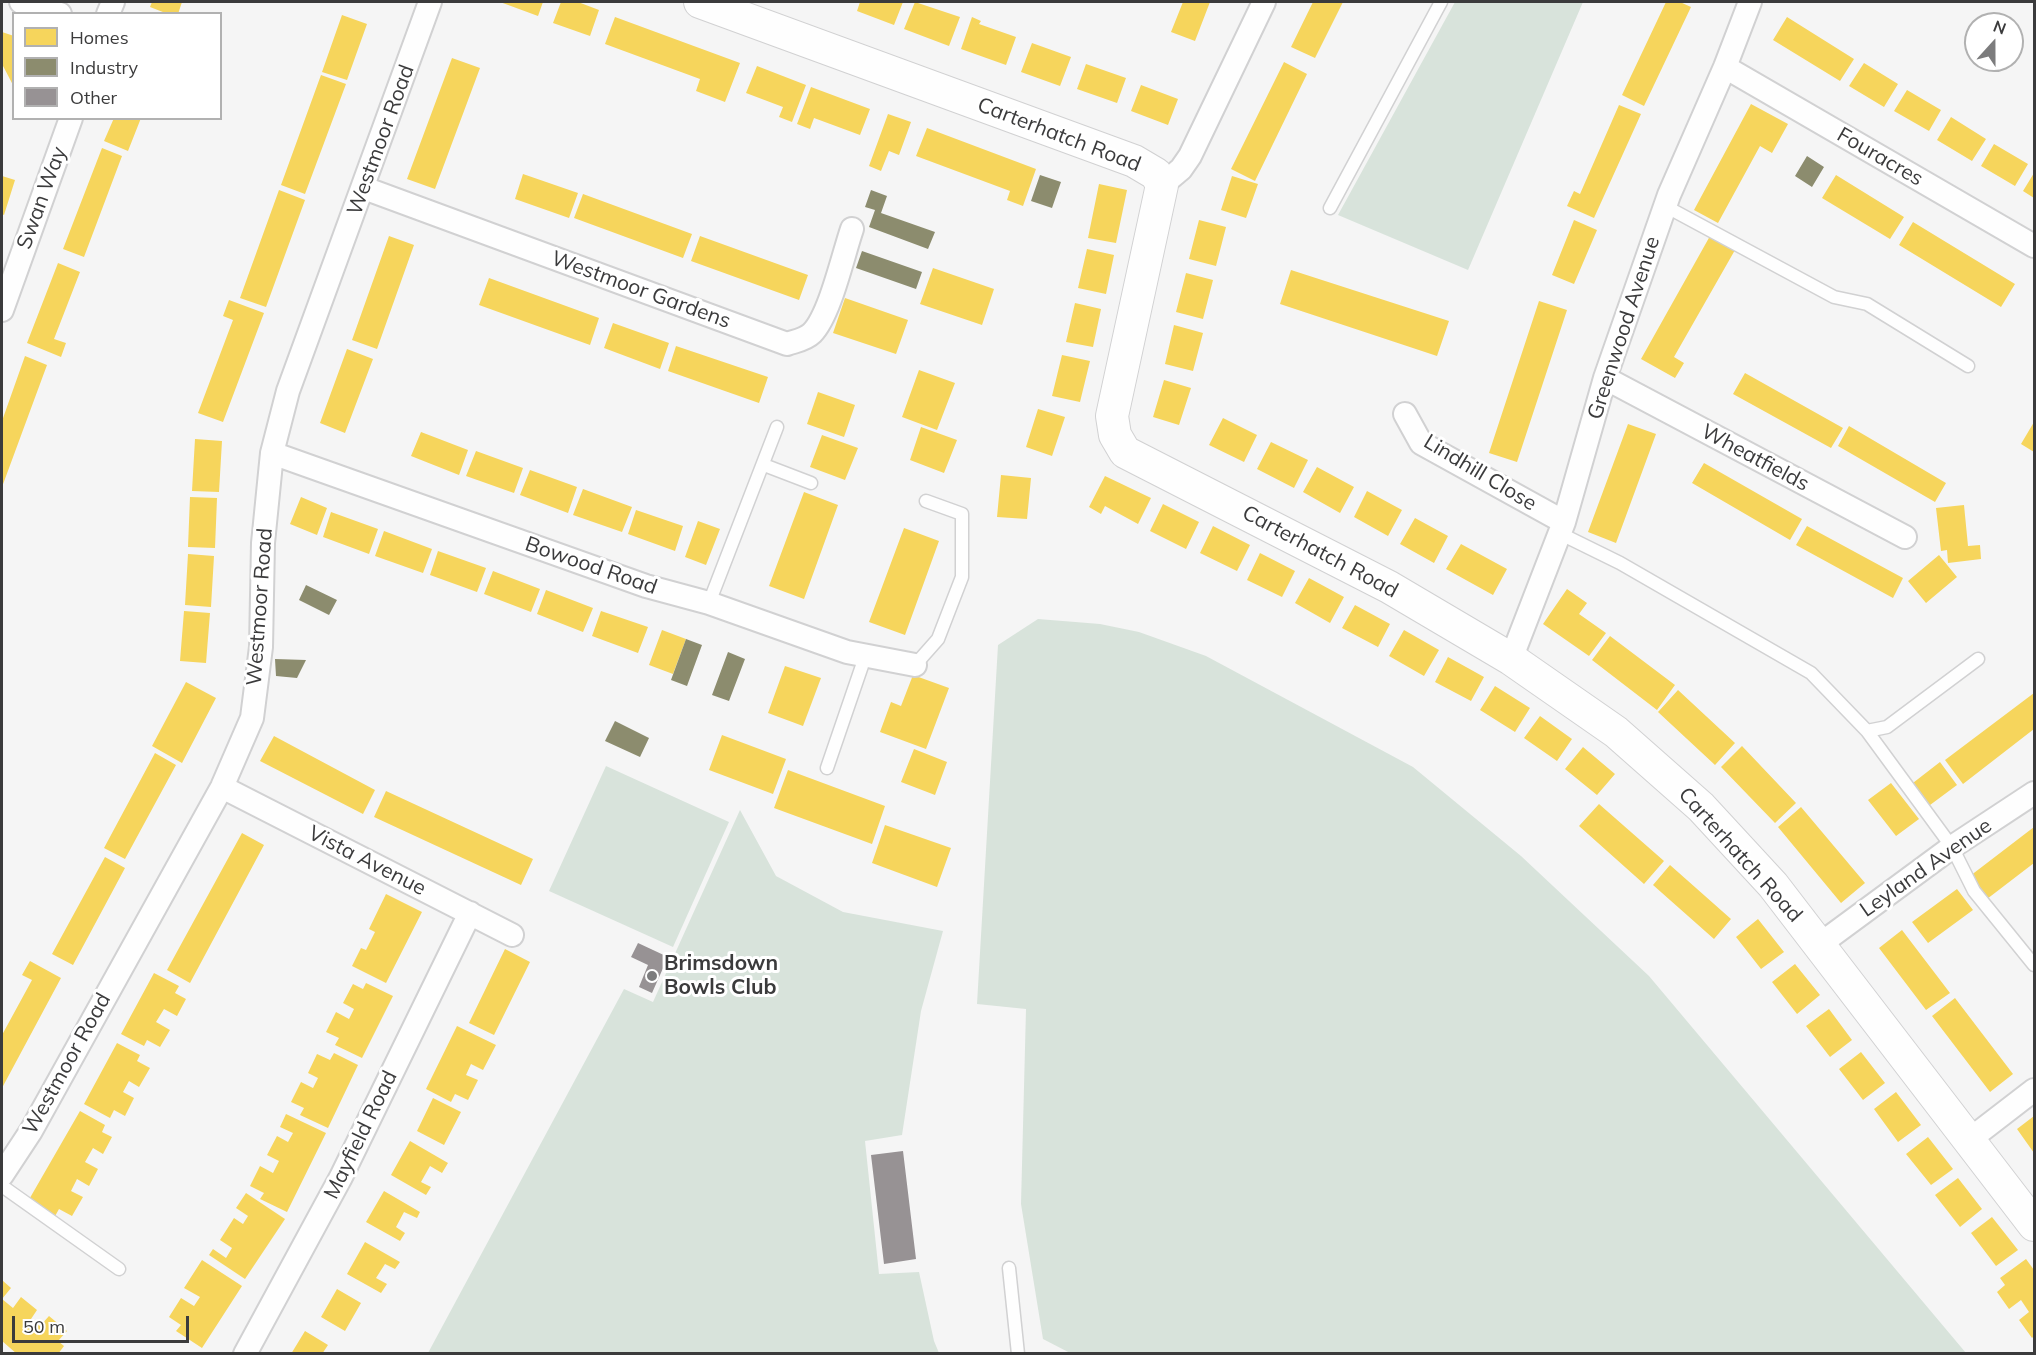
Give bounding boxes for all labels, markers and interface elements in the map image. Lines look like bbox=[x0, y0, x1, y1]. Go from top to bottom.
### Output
legend bbox=[12, 12, 222, 120]
north arrow bbox=[1964, 12, 2024, 72]
text: N bbox=[1991, 16, 2009, 39]
text: Homes bbox=[70, 26, 129, 49]
text: Industry bbox=[70, 56, 138, 79]
street label: Westmoor Road bbox=[342, 61, 420, 219]
text: Other bbox=[70, 86, 117, 109]
street label: Carterhatch Road bbox=[974, 92, 1144, 178]
street label: Fouracres bbox=[1832, 122, 1928, 192]
street label: Swan Way bbox=[12, 143, 72, 253]
street label: Greenwood Avenue bbox=[1582, 233, 1666, 423]
street label: Westmoor Gardens bbox=[548, 246, 734, 334]
street label: Wheatfields bbox=[1697, 419, 1813, 497]
street label: Lindhill Close bbox=[1419, 429, 1541, 517]
street label: Carterhatch Road bbox=[1238, 500, 1402, 604]
street label: Westmoor Road bbox=[242, 527, 278, 687]
street label: Bowood Road bbox=[522, 532, 660, 600]
street label: Carterhatch Road bbox=[1673, 782, 1807, 928]
street label: Leyland Avenue bbox=[1855, 813, 1997, 923]
street label: Vista Avenue bbox=[304, 821, 430, 901]
place label: Brimsdown Bowls Club bbox=[664, 951, 778, 1001]
marker: Brimsdown Bowls Club bbox=[645, 969, 659, 983]
street label: Westmoor Road bbox=[18, 989, 116, 1139]
street label: Mayfield Road bbox=[319, 1067, 403, 1203]
scale bar bbox=[15, 1304, 192, 1342]
text: 50 m bbox=[23, 1315, 65, 1338]

